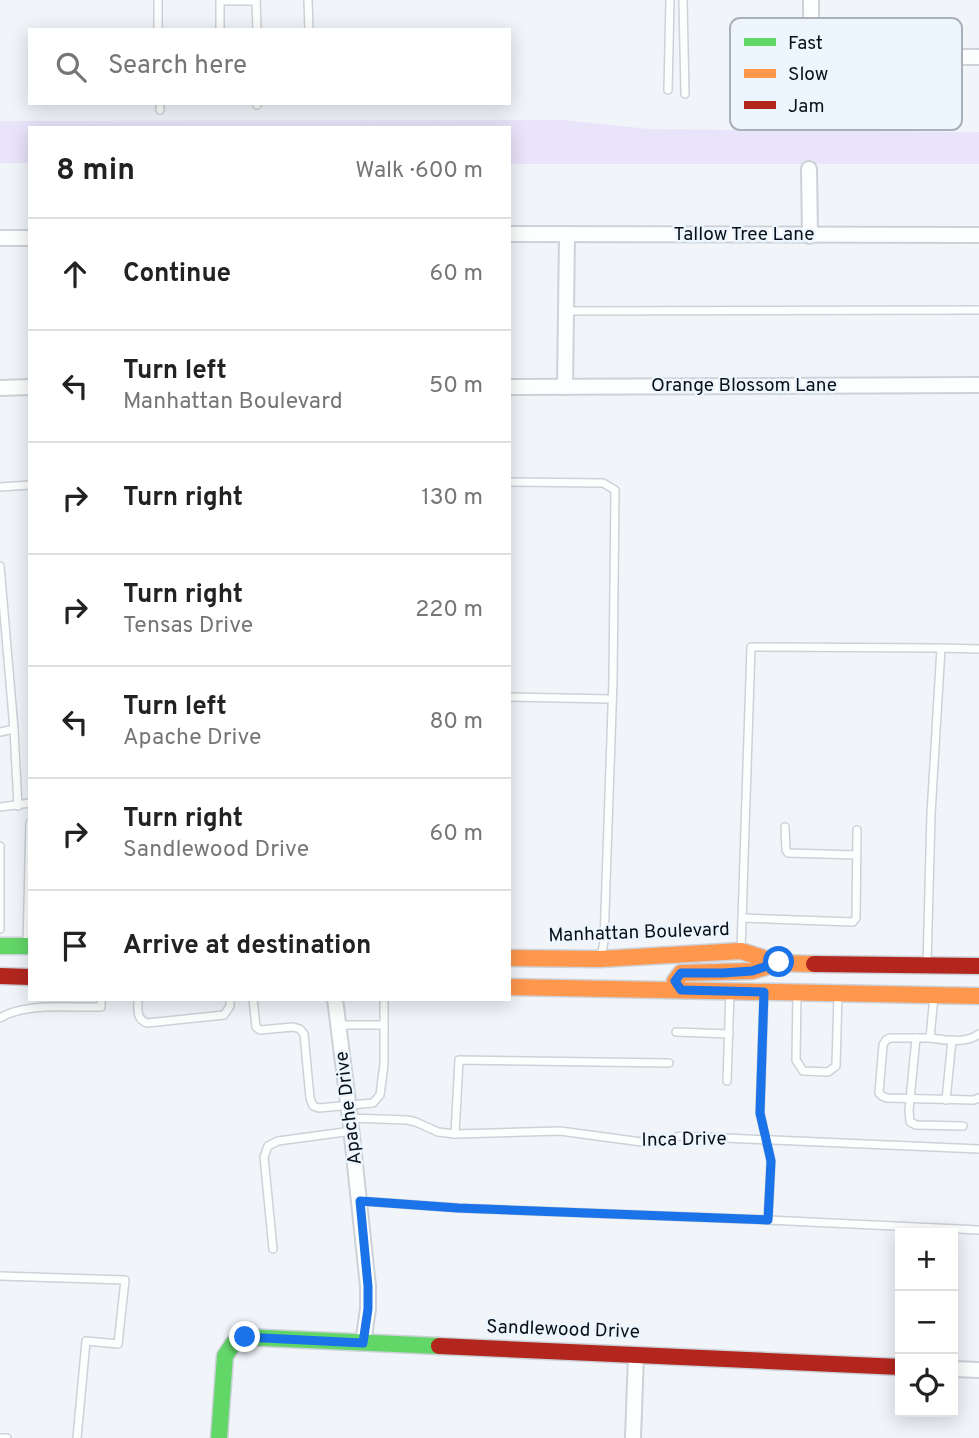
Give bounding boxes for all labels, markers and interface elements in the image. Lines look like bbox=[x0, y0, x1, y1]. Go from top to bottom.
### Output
legend bbox=[730, 18, 962, 130]
search box bbox=[28, 28, 511, 105]
text: Fast bbox=[788, 32, 823, 56]
icon: search bbox=[52, 48, 90, 86]
text: Search here bbox=[108, 50, 247, 83]
text: Slow bbox=[788, 63, 828, 87]
text: Jam bbox=[788, 95, 825, 119]
text: 8 min bbox=[56, 153, 135, 190]
text: Walk · 600 m bbox=[355, 157, 483, 186]
street label: Tallow Tree Lane bbox=[673, 223, 815, 247]
icon: ahead bbox=[56, 255, 94, 293]
text: Continue bbox=[123, 258, 231, 291]
text: 60 m bbox=[430, 260, 483, 289]
text: Turn left bbox=[123, 355, 227, 388]
icon: left bbox=[56, 367, 94, 405]
text: 50 m bbox=[429, 372, 483, 401]
street label: Orange Blossom Lane bbox=[651, 374, 837, 398]
text: Manhattan Boulevard bbox=[123, 388, 343, 417]
icon: right bbox=[56, 479, 94, 517]
text: Turn right bbox=[123, 482, 243, 515]
text: 130 m bbox=[421, 484, 483, 513]
text: Turn right bbox=[123, 579, 243, 612]
icon: right bbox=[56, 591, 94, 629]
text: 220 m bbox=[415, 596, 483, 625]
text: Tensas Drive bbox=[123, 612, 253, 641]
text: Turn left bbox=[123, 691, 227, 724]
icon: left bbox=[56, 703, 94, 741]
text: 80 m bbox=[430, 708, 483, 737]
text: Apache Drive bbox=[123, 724, 261, 753]
text: Turn right bbox=[123, 803, 243, 836]
icon: right bbox=[56, 815, 94, 853]
text: 60 m bbox=[430, 820, 483, 849]
text: Sandlewood Drive bbox=[123, 836, 309, 865]
street label: Manhattan Boulevard bbox=[548, 918, 730, 948]
icon: arrive bbox=[56, 927, 94, 965]
text: Arrive at destination bbox=[123, 930, 371, 963]
route start bbox=[763, 946, 794, 977]
street label: Apache Drive bbox=[330, 1050, 368, 1166]
street label: Inca Drive bbox=[641, 1127, 727, 1153]
map controls bbox=[895, 1228, 958, 1417]
button: + bbox=[895, 1228, 958, 1291]
button: − bbox=[895, 1291, 958, 1354]
street label: Sandlewood Drive bbox=[486, 1315, 640, 1345]
route end bbox=[229, 1321, 260, 1352]
button: locate bbox=[895, 1354, 958, 1417]

